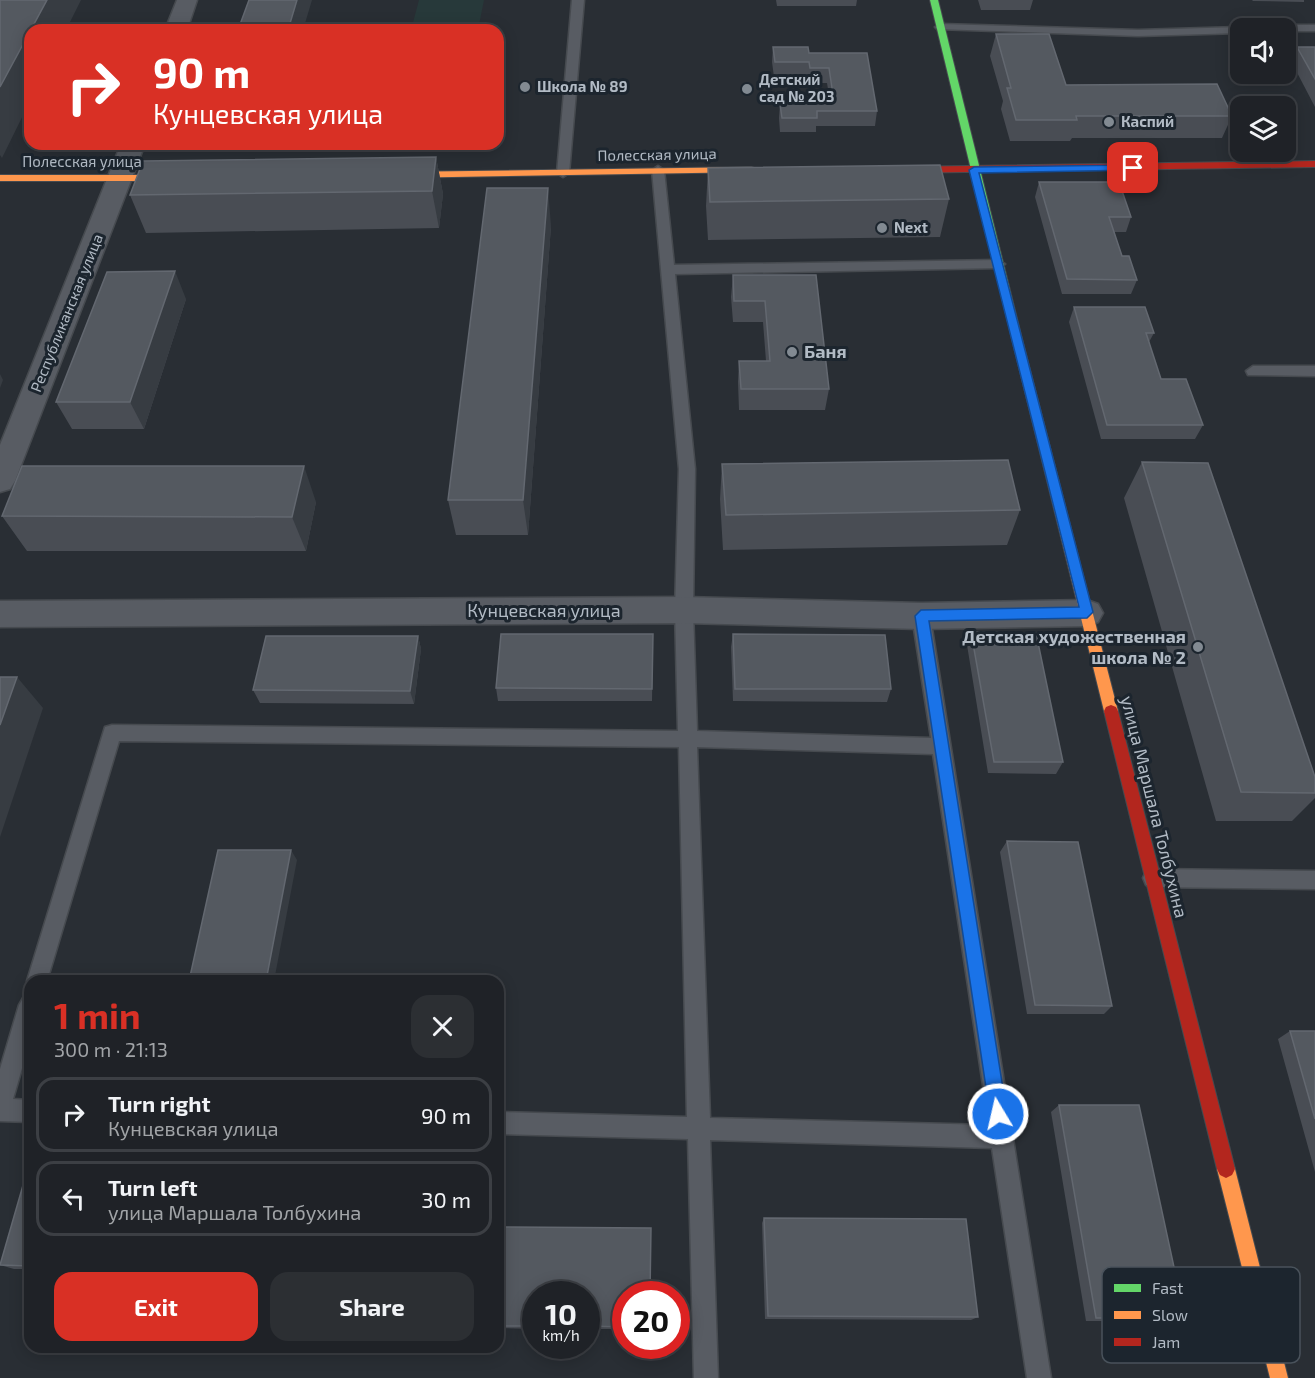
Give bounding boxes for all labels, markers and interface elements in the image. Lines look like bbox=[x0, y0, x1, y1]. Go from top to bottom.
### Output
map controls bbox=[1230, 18, 1296, 162]
button: sound bbox=[1230, 18, 1296, 84]
text: 90 m bbox=[153, 46, 250, 96]
icon: right bbox=[54, 48, 132, 126]
place label: Детский сад № 203 bbox=[759, 70, 834, 105]
place label: Школа № 89 bbox=[537, 77, 628, 95]
marker: Школа № 89 bbox=[518, 80, 532, 94]
marker: Детский сад № 203 bbox=[740, 82, 754, 96]
button: layers bbox=[1230, 96, 1296, 162]
text: Кунцевская улица bbox=[153, 97, 383, 129]
place label: Каспий bbox=[1121, 112, 1174, 130]
marker: Каспий bbox=[1102, 115, 1116, 129]
pin bbox=[1107, 142, 1158, 193]
street label: Полесская улица bbox=[597, 144, 717, 165]
icon: arrive bbox=[1116, 151, 1149, 184]
street label: Полесская улица bbox=[22, 152, 142, 171]
place label: Next bbox=[894, 218, 928, 236]
marker: Next bbox=[875, 221, 889, 235]
street label: Республиканская улица bbox=[26, 231, 107, 395]
place label: Баня bbox=[804, 340, 847, 362]
marker: Баня bbox=[785, 345, 799, 359]
street label: Кунцевская улица bbox=[467, 599, 621, 621]
place label: Детская художественная школа № 2 bbox=[962, 625, 1186, 668]
marker: Детская художественная школа № 2 bbox=[1191, 640, 1205, 654]
street label: улица Маршала Толбухина bbox=[1117, 693, 1193, 920]
text: 1 min bbox=[54, 993, 141, 1036]
button: close bbox=[411, 995, 474, 1058]
text: 300 m · 21:13 bbox=[54, 1037, 168, 1061]
position arrow bbox=[966, 1082, 1030, 1146]
text: Turn right bbox=[108, 1090, 210, 1116]
icon: right bbox=[57, 1098, 90, 1131]
text: 90 m bbox=[421, 1102, 471, 1128]
text: Кунцевская улица bbox=[108, 1116, 278, 1140]
text: Turn left bbox=[108, 1174, 197, 1200]
icon: left bbox=[57, 1182, 90, 1215]
text: 30 m bbox=[421, 1186, 471, 1212]
text: улица Маршала Толбухина bbox=[108, 1200, 361, 1224]
legend bbox=[1102, 1267, 1300, 1363]
button: Exit bbox=[54, 1272, 258, 1341]
button: Share bbox=[270, 1272, 474, 1341]
text: Fast bbox=[1152, 1278, 1183, 1297]
speed limit sign: 20 bbox=[612, 1281, 690, 1359]
text: 10 bbox=[545, 1295, 577, 1331]
text: Slow bbox=[1152, 1305, 1188, 1324]
text: km/h bbox=[542, 1326, 580, 1344]
text: Jam bbox=[1152, 1332, 1180, 1351]

